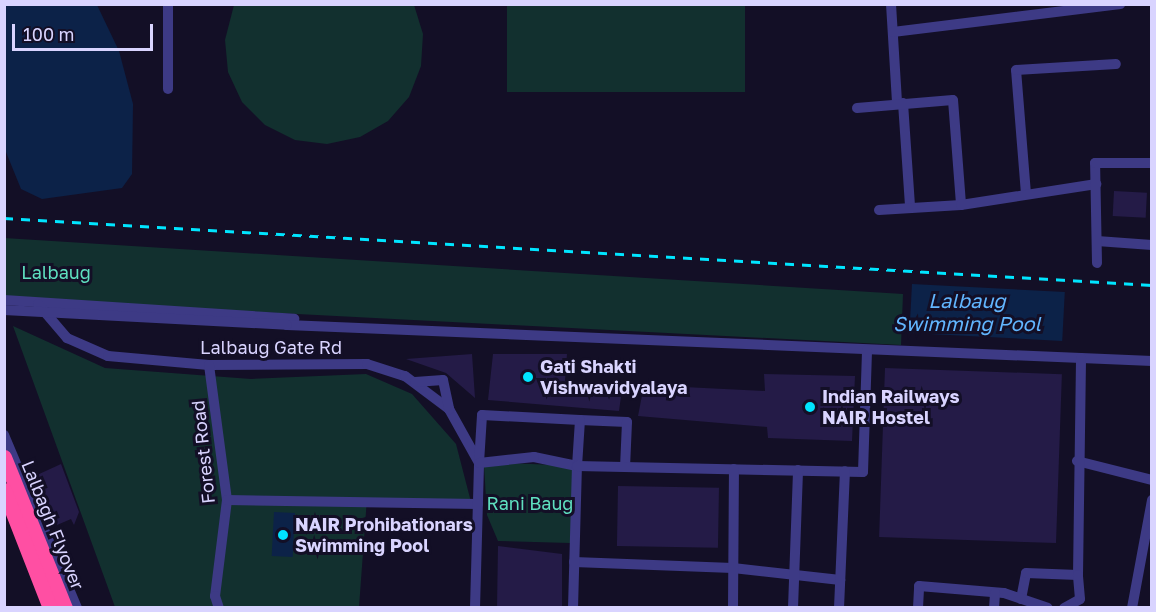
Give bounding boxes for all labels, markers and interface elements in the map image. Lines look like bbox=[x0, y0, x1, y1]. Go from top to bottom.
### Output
scale bar bbox=[15, 12, 156, 50]
text: 100 m bbox=[23, 23, 74, 45]
park label: Lalbaug bbox=[21, 261, 91, 283]
water label: Lalbaug Swimming Pool bbox=[893, 288, 1041, 335]
street label: Lalbaug Gate Rd bbox=[200, 336, 342, 358]
place label: Gati Shakti Vishwavidyalaya bbox=[540, 356, 687, 398]
marker: Gati Shakti Vishwavidyalaya bbox=[521, 370, 535, 384]
place label: Indian Railways NAIR Hostel bbox=[822, 386, 960, 428]
street label: Forest Road bbox=[187, 399, 219, 505]
marker: Indian Railways NAIR Hostel bbox=[803, 400, 817, 414]
street label: Lalbagh Flyover bbox=[17, 457, 89, 593]
park label: Rani Baug bbox=[487, 492, 573, 514]
place label: NAIR Prohibationars Swimming Pool bbox=[295, 514, 473, 556]
marker: NAIR Prohibationars Swimming Pool bbox=[276, 528, 290, 542]

